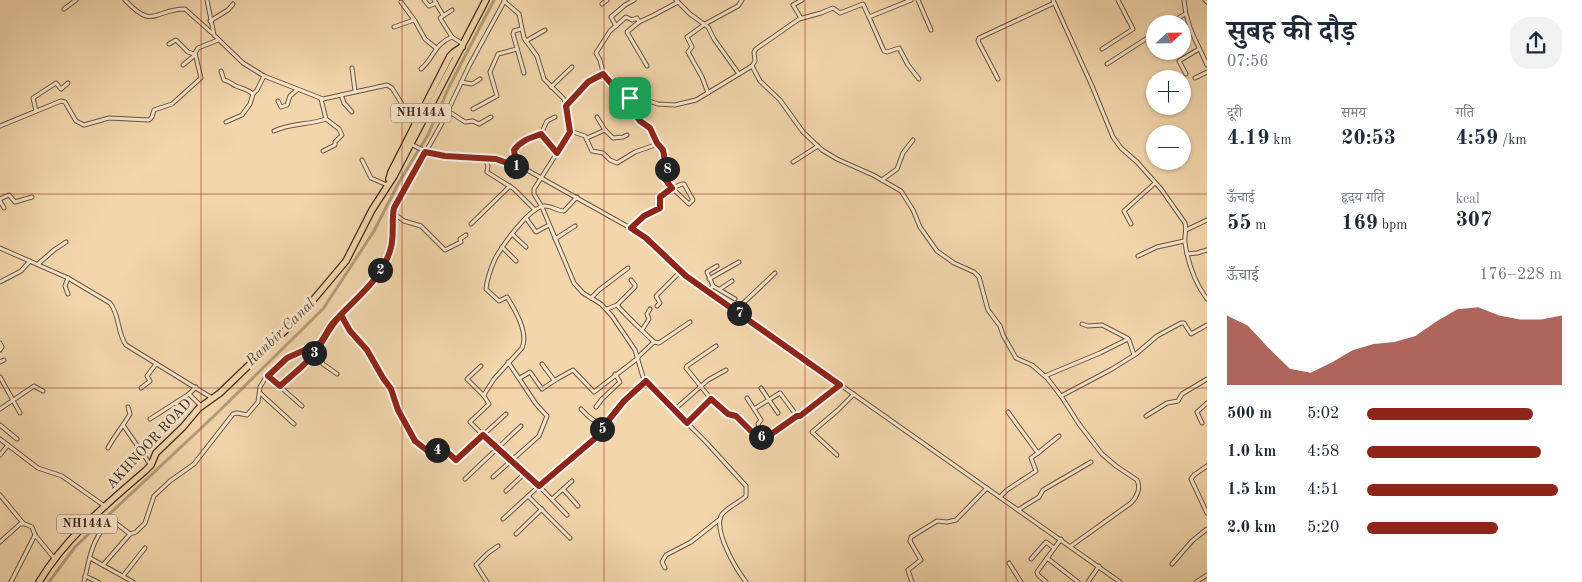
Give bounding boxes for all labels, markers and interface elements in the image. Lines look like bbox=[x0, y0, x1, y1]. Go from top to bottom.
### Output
north arrow bbox=[1146, 15, 1191, 60]
map controls bbox=[1146, 15, 1191, 170]
button: share bbox=[1510, 17, 1562, 69]
text: सुबह की दौड़ bbox=[1227, 19, 1355, 47]
text: 07:56 bbox=[1227, 54, 1269, 70]
button: + bbox=[1146, 70, 1191, 115]
pin bbox=[609, 77, 651, 119]
icon: arrive bbox=[616, 84, 644, 112]
road number: NH144A bbox=[391, 104, 451, 122]
text: दूरी bbox=[1227, 106, 1242, 120]
text: समय bbox=[1341, 106, 1366, 120]
text: गति bbox=[1456, 106, 1474, 120]
button: − bbox=[1146, 125, 1191, 170]
text: 4.19 bbox=[1227, 128, 1269, 149]
text: 20:53 bbox=[1341, 128, 1396, 149]
text: 4:59 bbox=[1456, 128, 1498, 149]
text: km bbox=[1269, 133, 1292, 147]
text: /km bbox=[1498, 133, 1527, 147]
pin: 1 bbox=[504, 154, 528, 178]
pin: 8 bbox=[654, 156, 680, 182]
text: 1 bbox=[512, 159, 521, 173]
text: 8 bbox=[663, 162, 672, 176]
text: ऊँचाई bbox=[1227, 191, 1255, 205]
text: हृदय गति bbox=[1341, 191, 1384, 205]
text: kcal bbox=[1456, 192, 1480, 206]
text: 307 bbox=[1456, 210, 1492, 231]
text: 55 bbox=[1227, 213, 1251, 234]
text: 169 bbox=[1341, 213, 1378, 234]
text: m bbox=[1251, 218, 1266, 232]
text: bpm bbox=[1378, 218, 1407, 232]
pin: 2 bbox=[368, 258, 392, 282]
text: 2 bbox=[376, 263, 385, 277]
text: 176–228 m bbox=[1479, 267, 1562, 283]
text: ऊँचाई bbox=[1227, 268, 1259, 284]
water label: Ranbir Canal bbox=[243, 296, 319, 370]
pin: 7 bbox=[726, 300, 752, 326]
text: 7 bbox=[735, 306, 744, 320]
pin: 3 bbox=[302, 340, 326, 366]
text: 3 bbox=[310, 346, 319, 360]
street label: AKHNOOR ROAD bbox=[104, 396, 194, 492]
text: 500 m bbox=[1227, 406, 1272, 422]
text: 5:02 bbox=[1307, 406, 1339, 422]
pin: 5 bbox=[590, 416, 614, 442]
text: 5 bbox=[598, 422, 607, 436]
pin: 6 bbox=[748, 424, 774, 450]
text: 6 bbox=[757, 430, 766, 444]
pin: 4 bbox=[424, 438, 450, 462]
text: 4 bbox=[433, 443, 442, 457]
text: 1.0 km bbox=[1227, 444, 1276, 460]
text: 4:58 bbox=[1307, 444, 1339, 460]
text: 1.5 km bbox=[1227, 482, 1276, 498]
text: 4:51 bbox=[1307, 482, 1339, 498]
road number: NH144A bbox=[57, 514, 117, 534]
text: 2.0 km bbox=[1227, 520, 1276, 536]
text: 5:20 bbox=[1307, 520, 1339, 536]

